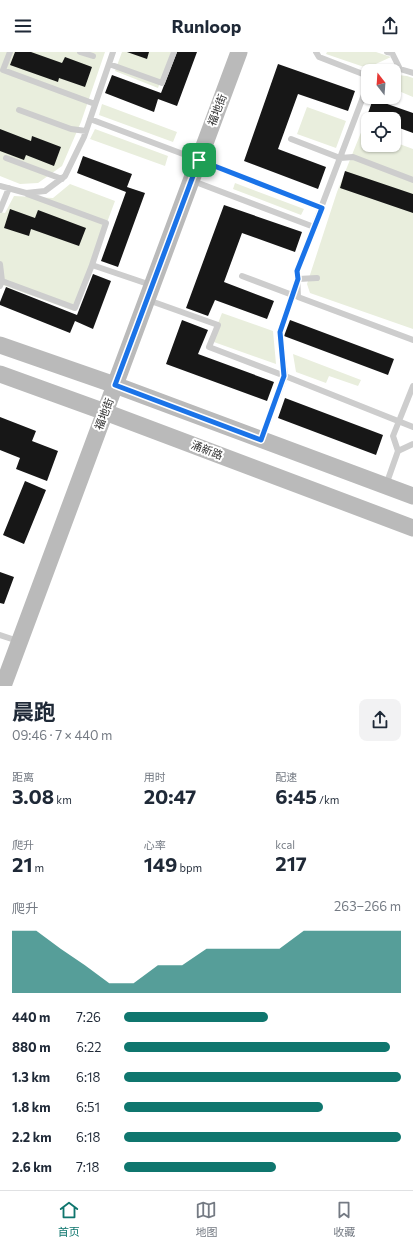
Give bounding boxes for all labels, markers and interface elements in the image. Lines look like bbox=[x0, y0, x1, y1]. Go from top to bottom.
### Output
icon: menu bbox=[12, 15, 34, 37]
text: Runloop bbox=[172, 15, 241, 37]
icon: share bbox=[379, 15, 401, 37]
north arrow bbox=[361, 64, 401, 104]
map controls bbox=[361, 64, 401, 152]
street label: 福地街 bbox=[205, 92, 229, 128]
button: locate bbox=[361, 112, 401, 152]
pin bbox=[182, 143, 216, 177]
icon: arrive bbox=[188, 149, 210, 171]
street label: 福地街 bbox=[92, 396, 116, 432]
street label: 涌新路 bbox=[189, 438, 225, 462]
text: 晨跑 bbox=[12, 698, 56, 725]
button: share bbox=[359, 699, 401, 741]
text: 09:46 · 7 × 440 m bbox=[12, 727, 112, 743]
text: 距离 bbox=[12, 770, 34, 783]
text: 用时 bbox=[144, 770, 166, 783]
text: 配速 bbox=[275, 770, 297, 783]
text: 3.08 bbox=[12, 784, 54, 808]
text: 20:47 bbox=[144, 784, 196, 808]
text: 6:45 bbox=[275, 784, 317, 808]
text: km bbox=[54, 793, 72, 806]
text: /km bbox=[317, 793, 339, 806]
text: 爬升 bbox=[12, 838, 34, 851]
text: 心率 bbox=[144, 838, 166, 851]
text: kcal bbox=[275, 838, 295, 851]
text: 217 bbox=[275, 851, 307, 875]
text: 21 bbox=[12, 852, 32, 876]
text: 149 bbox=[144, 852, 177, 876]
text: m bbox=[32, 861, 44, 874]
text: bpm bbox=[177, 861, 202, 874]
text: 263–266 m bbox=[334, 898, 401, 914]
text: 爬升 bbox=[12, 900, 38, 916]
text: 440 m bbox=[12, 1009, 50, 1025]
text: 7:26 bbox=[76, 1009, 101, 1025]
text: 880 m bbox=[12, 1039, 51, 1055]
text: 6:22 bbox=[76, 1039, 101, 1055]
text: 1.3 km bbox=[12, 1069, 50, 1085]
text: 6:18 bbox=[76, 1069, 100, 1085]
text: 1.8 km bbox=[12, 1099, 50, 1115]
text: 6:51 bbox=[76, 1099, 100, 1115]
text: 2.2 km bbox=[12, 1129, 52, 1145]
text: 6:18 bbox=[76, 1129, 100, 1145]
text: 2.6 km bbox=[12, 1159, 52, 1175]
text: 7:18 bbox=[76, 1159, 99, 1175]
tab: 首页 bbox=[58, 1199, 80, 1239]
tab: 地图 bbox=[195, 1199, 217, 1239]
tab: 收藏 bbox=[333, 1199, 355, 1239]

